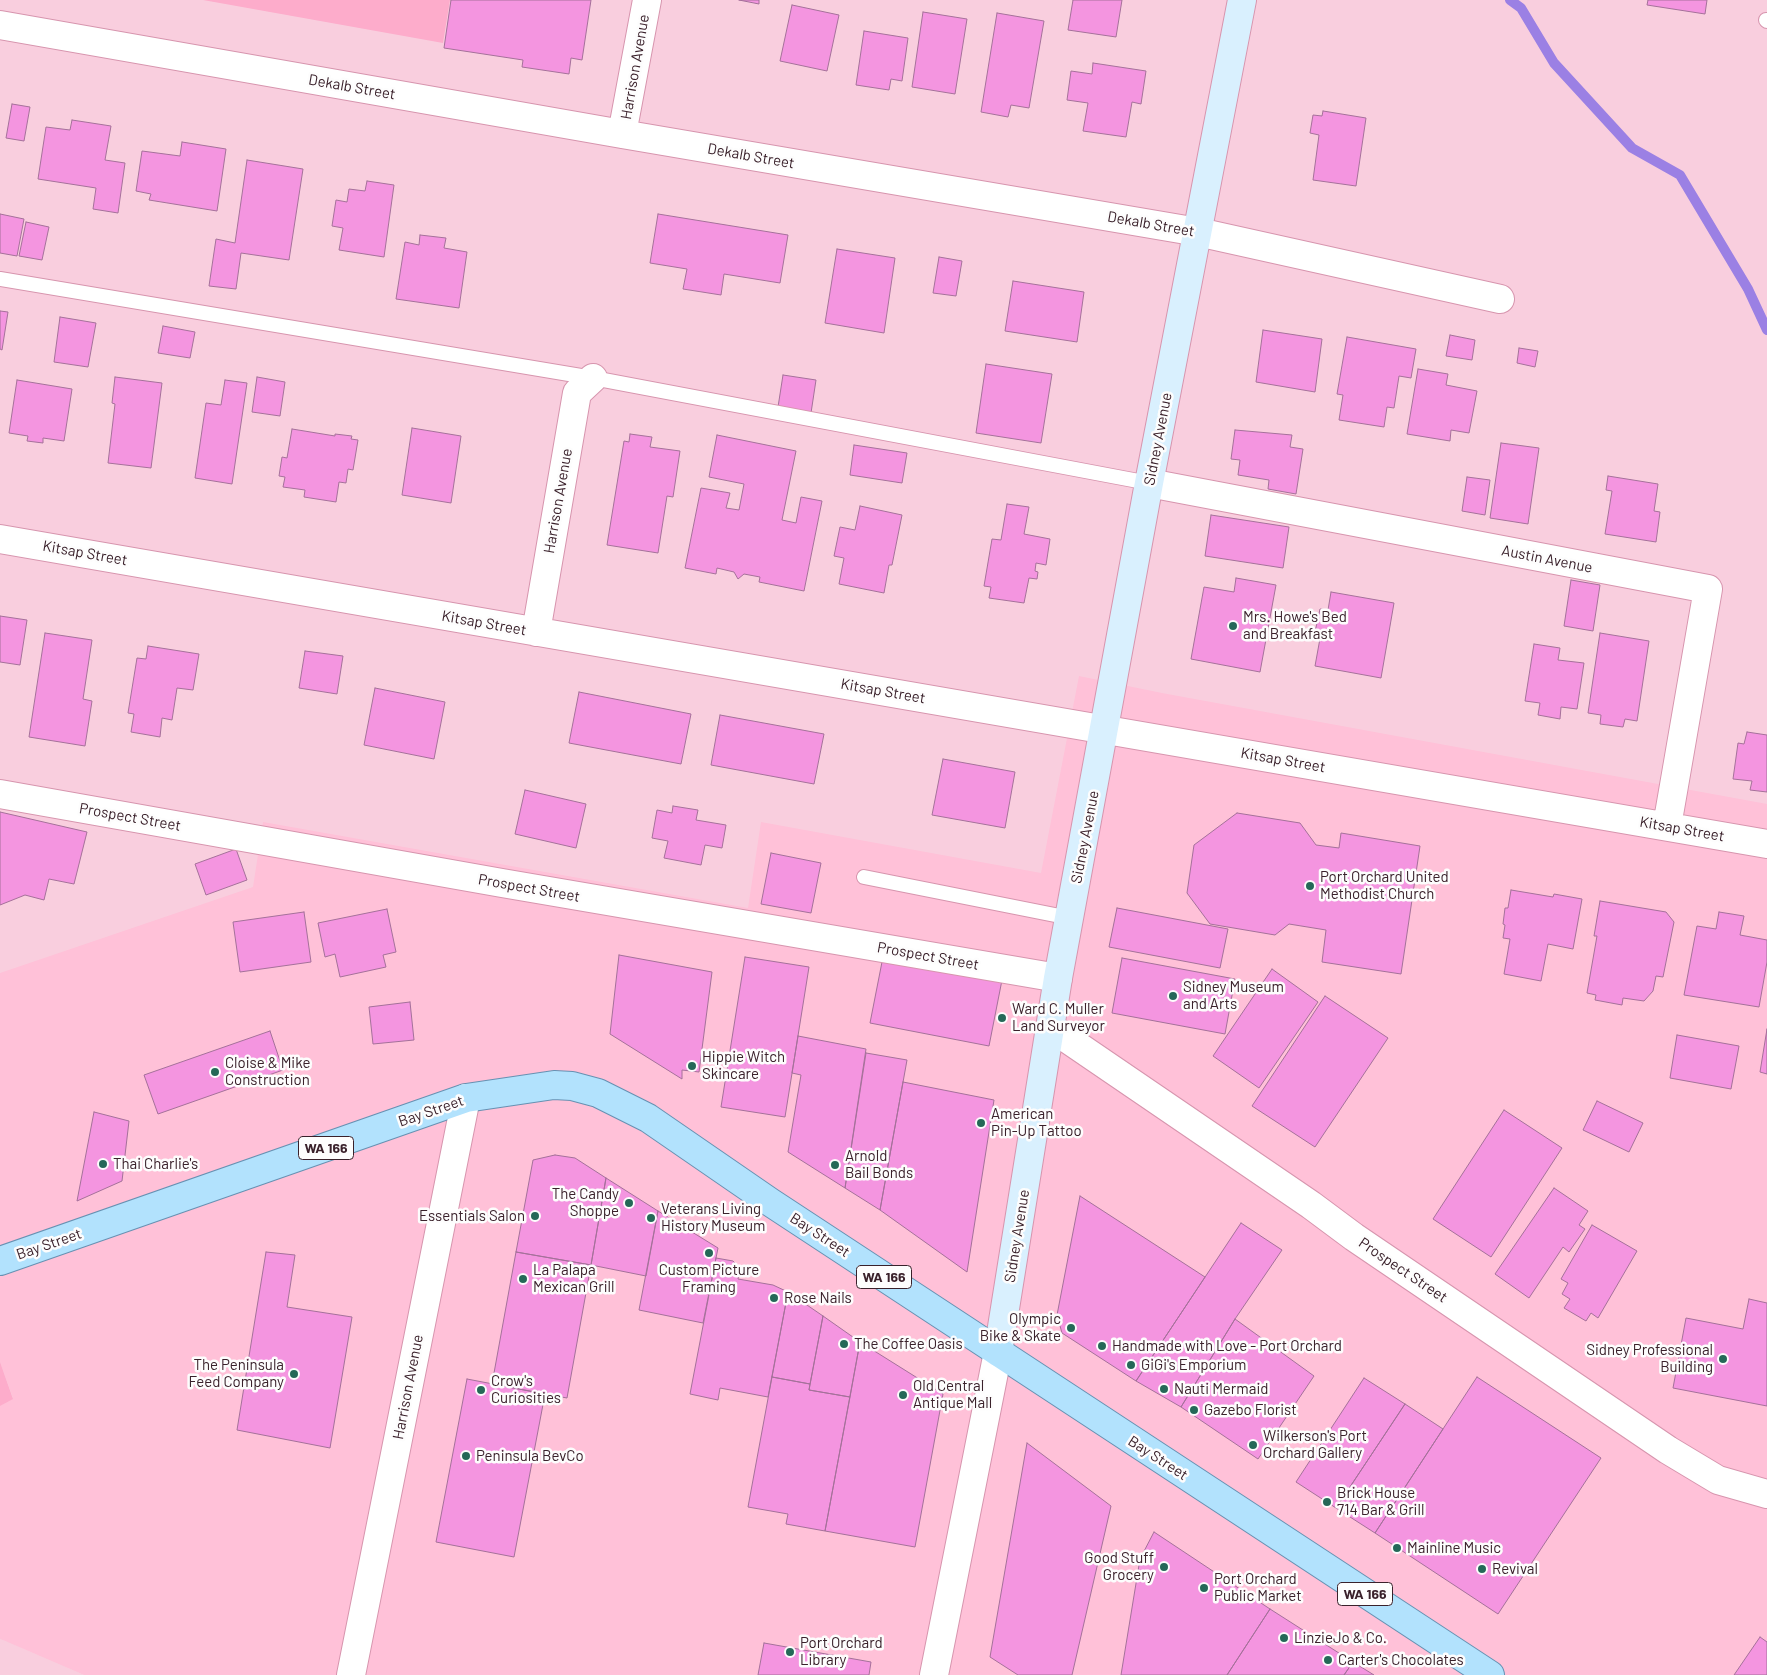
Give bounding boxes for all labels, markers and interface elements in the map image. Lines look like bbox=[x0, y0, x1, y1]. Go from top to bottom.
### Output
street label: Harrison Avenue bbox=[617, 13, 653, 121]
street label: Dekalb Street bbox=[307, 71, 397, 103]
street label: Dekalb Street bbox=[706, 140, 796, 172]
street label: Dekalb Street bbox=[1106, 208, 1196, 240]
street label: Sidney Avenue bbox=[1140, 391, 1176, 487]
street label: Harrison Avenue bbox=[540, 447, 576, 555]
street label: Kitsap Street bbox=[41, 537, 129, 569]
street label: Austin Avenue bbox=[1500, 541, 1594, 577]
street label: Kitsap Street bbox=[440, 607, 528, 639]
place label: Mrs. Howe's Bed and Breakfast bbox=[1243, 608, 1347, 643]
marker: Mrs. Howe's Bed and Breakfast bbox=[1227, 620, 1239, 632]
street label: Kitsap Street bbox=[839, 675, 927, 707]
street label: Kitsap Street bbox=[1239, 744, 1327, 776]
street label: Sidney Avenue bbox=[1067, 789, 1103, 885]
street label: Prospect Street bbox=[78, 799, 182, 835]
street label: Kitsap Street bbox=[1638, 813, 1726, 845]
place label: Port Orchard United Methodist Church bbox=[1320, 868, 1449, 903]
street label: Prospect Street bbox=[477, 870, 581, 906]
marker: Port Orchard United Methodist Church bbox=[1304, 880, 1316, 892]
street label: Prospect Street bbox=[876, 938, 980, 974]
place label: Sidney Museum and Arts bbox=[1183, 978, 1284, 1013]
marker: Sidney Museum and Arts bbox=[1167, 990, 1179, 1002]
place label: Ward C. Muller Land Surveyor bbox=[1012, 1000, 1105, 1035]
marker: Ward C. Muller Land Surveyor bbox=[996, 1012, 1008, 1024]
place label: Hippie Witch Skincare bbox=[702, 1048, 785, 1083]
place label: Cloise & Mike Construction bbox=[225, 1054, 310, 1089]
marker: Hippie Witch Skincare bbox=[686, 1060, 698, 1072]
marker: Cloise & Mike Construction bbox=[209, 1066, 221, 1078]
street label: Bay Street bbox=[396, 1091, 466, 1131]
place label: American Pin-Up Tattoo bbox=[991, 1105, 1082, 1140]
marker: American Pin-Up Tattoo bbox=[975, 1117, 987, 1129]
road number: WA 166 bbox=[298, 1136, 354, 1160]
place label: Arnold Bail Bonds bbox=[845, 1147, 913, 1182]
place label: Thai Charlie's bbox=[113, 1155, 198, 1173]
marker: Thai Charlie's bbox=[97, 1158, 109, 1170]
marker: Arnold Bail Bonds bbox=[829, 1159, 841, 1171]
place label: The Candy Shoppe bbox=[552, 1185, 619, 1220]
street label: Sidney Avenue bbox=[1001, 1188, 1033, 1284]
marker: The Candy Shoppe bbox=[623, 1197, 635, 1209]
place label: Veterans Living History Museum bbox=[661, 1200, 765, 1235]
place label: Essentials Salon bbox=[419, 1207, 525, 1225]
street label: Bay Street bbox=[787, 1209, 853, 1261]
marker: Essentials Salon bbox=[529, 1210, 541, 1222]
marker: Veterans Living History Museum bbox=[645, 1212, 657, 1224]
street label: Bay Street bbox=[14, 1224, 84, 1264]
street label: Prospect Street bbox=[1355, 1234, 1451, 1306]
marker: Custom Picture Framing bbox=[703, 1247, 715, 1259]
place label: La Palapa Mexican Grill bbox=[533, 1261, 614, 1296]
place label: Custom Picture Framing bbox=[659, 1261, 759, 1296]
road number: WA 166 bbox=[856, 1266, 912, 1288]
marker: La Palapa Mexican Grill bbox=[517, 1273, 529, 1285]
place label: Rose Nails bbox=[784, 1289, 852, 1307]
marker: Rose Nails bbox=[768, 1292, 780, 1304]
place label: Olympic Bike & Skate bbox=[980, 1310, 1061, 1345]
marker: Olympic Bike & Skate bbox=[1065, 1322, 1077, 1334]
street label: Harrison Avenue bbox=[389, 1333, 427, 1441]
place label: The Coffee Oasis bbox=[854, 1335, 963, 1353]
place label: Handmade with Love - Port Orchard bbox=[1112, 1337, 1342, 1355]
marker: The Coffee Oasis bbox=[838, 1338, 850, 1350]
marker: Handmade with Love - Port Orchard bbox=[1096, 1340, 1108, 1352]
place label: Sidney Professional Building bbox=[1586, 1341, 1713, 1376]
marker: Sidney Professional Building bbox=[1717, 1353, 1729, 1365]
place label: The Peninsula Feed Company bbox=[188, 1356, 284, 1391]
place label: GiGi's Emporium bbox=[1141, 1356, 1246, 1374]
marker: GiGi's Emporium bbox=[1125, 1359, 1137, 1371]
marker: The Peninsula Feed Company bbox=[288, 1368, 300, 1380]
place label: Crow's Curiosities bbox=[491, 1372, 561, 1407]
place label: Old Central Antique Mall bbox=[913, 1377, 992, 1412]
place label: Nauti Mermaid bbox=[1174, 1380, 1268, 1398]
marker: Nauti Mermaid bbox=[1158, 1383, 1170, 1395]
marker: Crow's Curiosities bbox=[475, 1384, 487, 1396]
marker: Old Central Antique Mall bbox=[897, 1389, 909, 1401]
place label: Gazebo Florist bbox=[1204, 1401, 1297, 1419]
marker: Gazebo Florist bbox=[1188, 1404, 1200, 1416]
place label: Wilkerson's Port Orchard Gallery bbox=[1263, 1427, 1367, 1462]
street label: Bay Street bbox=[1125, 1432, 1191, 1484]
marker: Wilkerson's Port Orchard Gallery bbox=[1247, 1439, 1259, 1451]
place label: Peninsula BevCo bbox=[476, 1447, 584, 1465]
marker: Peninsula BevCo bbox=[460, 1450, 472, 1462]
place label: Brick House 714 Bar & Grill bbox=[1337, 1484, 1424, 1519]
marker: Brick House 714 Bar & Grill bbox=[1321, 1496, 1333, 1508]
place label: Mainline Music bbox=[1407, 1539, 1501, 1557]
marker: Mainline Music bbox=[1391, 1542, 1403, 1554]
place label: Good Stuff Grocery bbox=[1084, 1549, 1154, 1584]
place label: Revival bbox=[1492, 1560, 1538, 1578]
marker: Good Stuff Grocery bbox=[1158, 1561, 1170, 1573]
marker: Revival bbox=[1476, 1563, 1488, 1575]
place label: Port Orchard Public Market bbox=[1214, 1570, 1302, 1605]
marker: Port Orchard Public Market bbox=[1198, 1582, 1210, 1594]
road number: WA 166 bbox=[1338, 1582, 1392, 1606]
place label: LinzieJo & Co. bbox=[1294, 1629, 1387, 1647]
marker: LinzieJo & Co. bbox=[1278, 1632, 1290, 1644]
place label: Port Orchard Library bbox=[800, 1634, 883, 1669]
marker: Port Orchard Library bbox=[784, 1646, 796, 1658]
place label: Carter's Chocolates bbox=[1338, 1651, 1464, 1669]
marker: Carter's Chocolates bbox=[1322, 1654, 1334, 1666]

